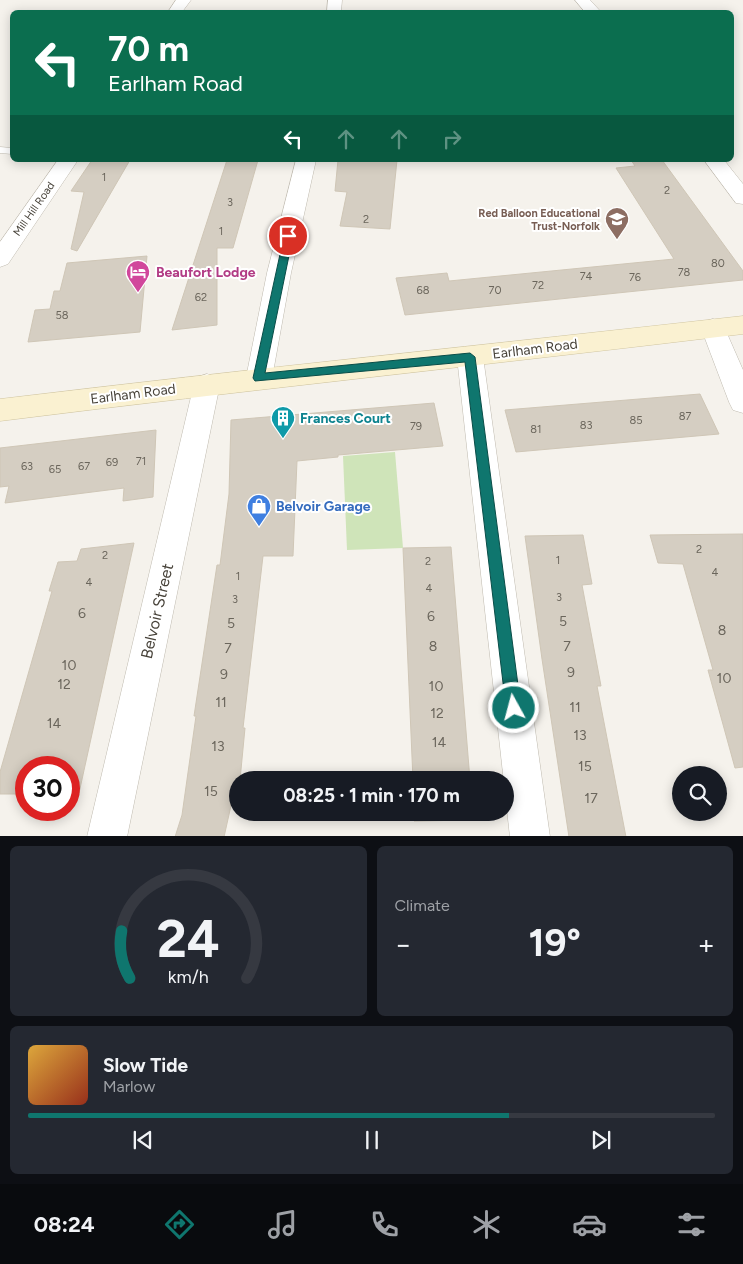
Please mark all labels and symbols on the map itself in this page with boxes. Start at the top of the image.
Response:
house number: 1 [102,171,106,184]
street label: Mill Hill Road [11,179,57,239]
house number: 2 [664,184,670,197]
house number: 3 [227,196,233,209]
school or university icon: Red Balloon Educational Trust-Norfolk [604,206,630,240]
place label: Red Balloon Educational Trust-Norfolk [478,207,600,233]
house number: 2 [363,213,369,226]
pin [267,215,309,257]
house number: 1 [219,225,223,238]
house number: 80 [711,257,725,270]
hotel icon: Beaufort Lodge [125,259,151,293]
place label: Beaufort Lodge [156,264,256,281]
house number: 78 [678,266,691,279]
house number: 74 [580,270,593,283]
house number: 76 [629,271,641,284]
house number: 72 [532,279,544,292]
house number: 68 [417,284,430,297]
house number: 70 [489,284,501,297]
house number: 62 [195,291,207,304]
house number: 58 [55,309,69,322]
street label: Earlham Road [491,335,579,363]
street label: Earlham Road [89,380,177,408]
building icon: Frances Court [270,405,296,439]
place label: Frances Court [300,410,391,427]
house number: 87 [679,410,691,423]
house number: 85 [629,414,643,427]
house number: 83 [580,419,592,432]
house number: 79 [410,420,422,433]
house number: 81 [530,423,542,436]
house number: 71 [136,455,146,468]
house number: 69 [106,456,118,469]
house number: 63 [21,460,33,473]
house number: 67 [78,460,90,473]
house number: 65 [49,463,61,476]
shop icon: Belvoir Garage [246,493,272,527]
place label: Belvoir Garage [276,498,371,515]
house number: 2 [696,543,702,556]
house number: 2 [102,549,108,562]
house number: 1 [556,554,560,567]
house number: 2 [425,555,431,568]
street label: Belvoir Street [137,561,177,661]
house number: 4 [712,566,719,579]
house number: 1 [236,570,240,583]
house number: 4 [86,576,93,589]
house number: 4 [426,582,433,595]
house number: 3 [556,591,562,604]
house number: 3 [232,593,238,606]
house number: 6 [78,605,86,622]
house number: 6 [427,608,435,625]
house number: 5 [559,613,567,630]
house number: 5 [227,615,235,632]
house number: 8 [718,622,726,639]
house number: 8 [429,638,437,655]
house number: 7 [563,638,571,655]
house number: 7 [224,640,232,657]
house number: 10 [62,657,76,674]
house number: 9 [567,664,575,681]
house number: 9 [220,666,228,683]
house number: 10 [717,670,731,687]
house number: 12 [57,676,71,693]
house number: 10 [429,678,443,695]
position arrow [487,681,539,733]
house number: 11 [215,694,227,711]
house number: 11 [569,699,581,716]
house number: 12 [430,705,444,722]
house number: 14 [47,715,62,732]
house number: 13 [573,727,587,744]
house number: 14 [432,734,447,751]
house number: 13 [211,738,225,755]
speed limit sign: 30 [15,756,80,821]
house number: 15 [578,758,592,775]
house number: 15 [204,783,218,800]
house number: 17 [584,790,598,807]

